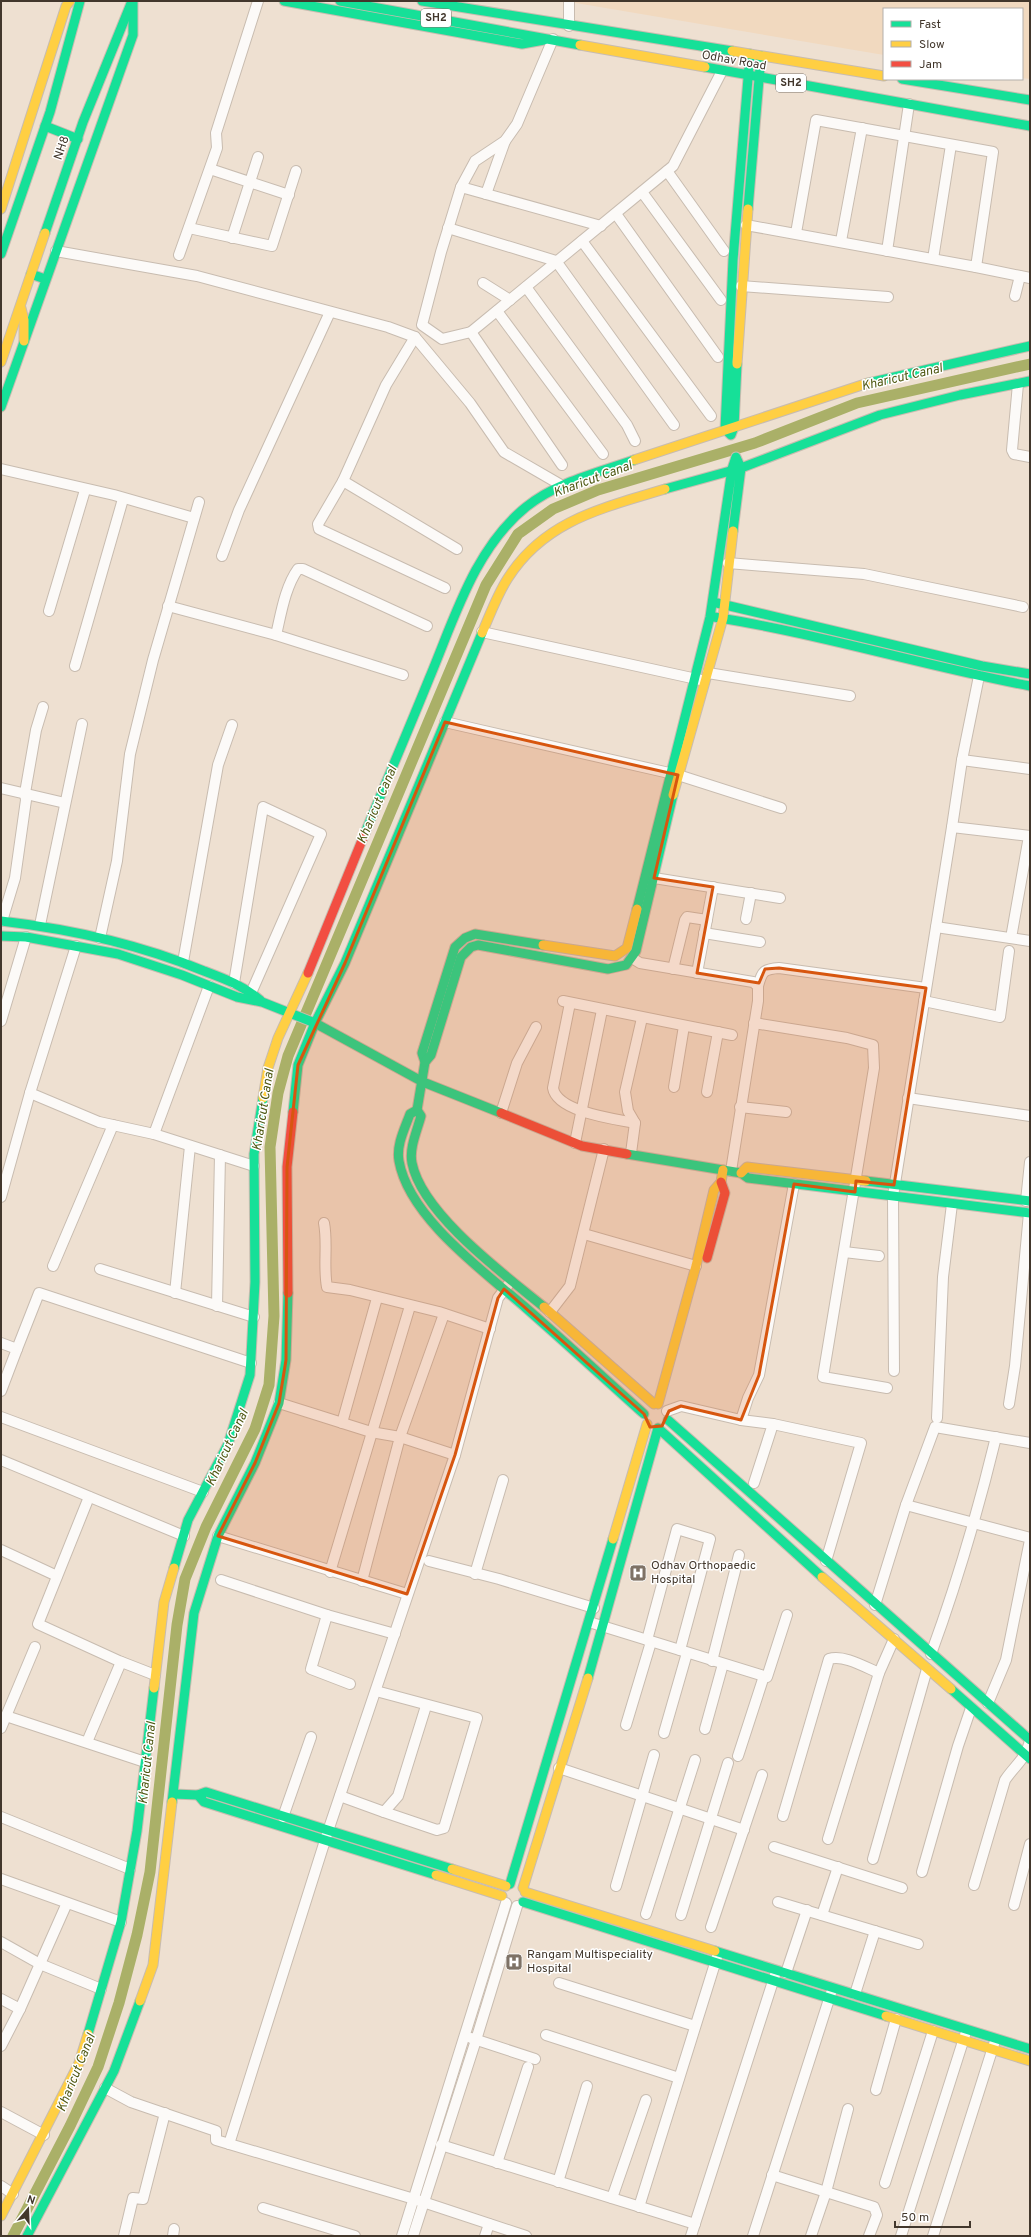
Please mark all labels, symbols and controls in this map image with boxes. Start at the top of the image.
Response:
legend [883,8,1023,80]
road number: SH2 [421,9,451,27]
text: Fast [919,17,941,33]
text: Slow [919,37,945,53]
street label: Odhav Road [700,47,768,75]
text: Jam [919,57,942,73]
road number: SH2 [776,74,806,92]
street label: NH8 [50,134,74,162]
water label: Kharicut Canal [860,361,945,395]
water label: Kharicut Canal [551,458,635,502]
water label: Kharicut Canal [354,763,402,846]
water label: Kharicut Canal [250,1067,278,1152]
water label: Kharicut Canal [203,1407,253,1489]
place label: Odhav Orthopaedic Hospital [651,1558,756,1588]
hospital icon: Odhav Orthopaedic Hospital [628,1563,648,1583]
water label: Kharicut Canal [136,1720,160,1805]
place label: Rangam Multispeciality Hospital [527,1947,653,1977]
hospital icon: Rangam Multispeciality Hospital [504,1952,524,1972]
water label: Kharicut Canal [54,2031,100,2114]
north arrow [8,2189,48,2229]
text: N [25,2193,37,2208]
scale bar [895,2203,970,2229]
text: 50 m [901,2210,929,2226]

